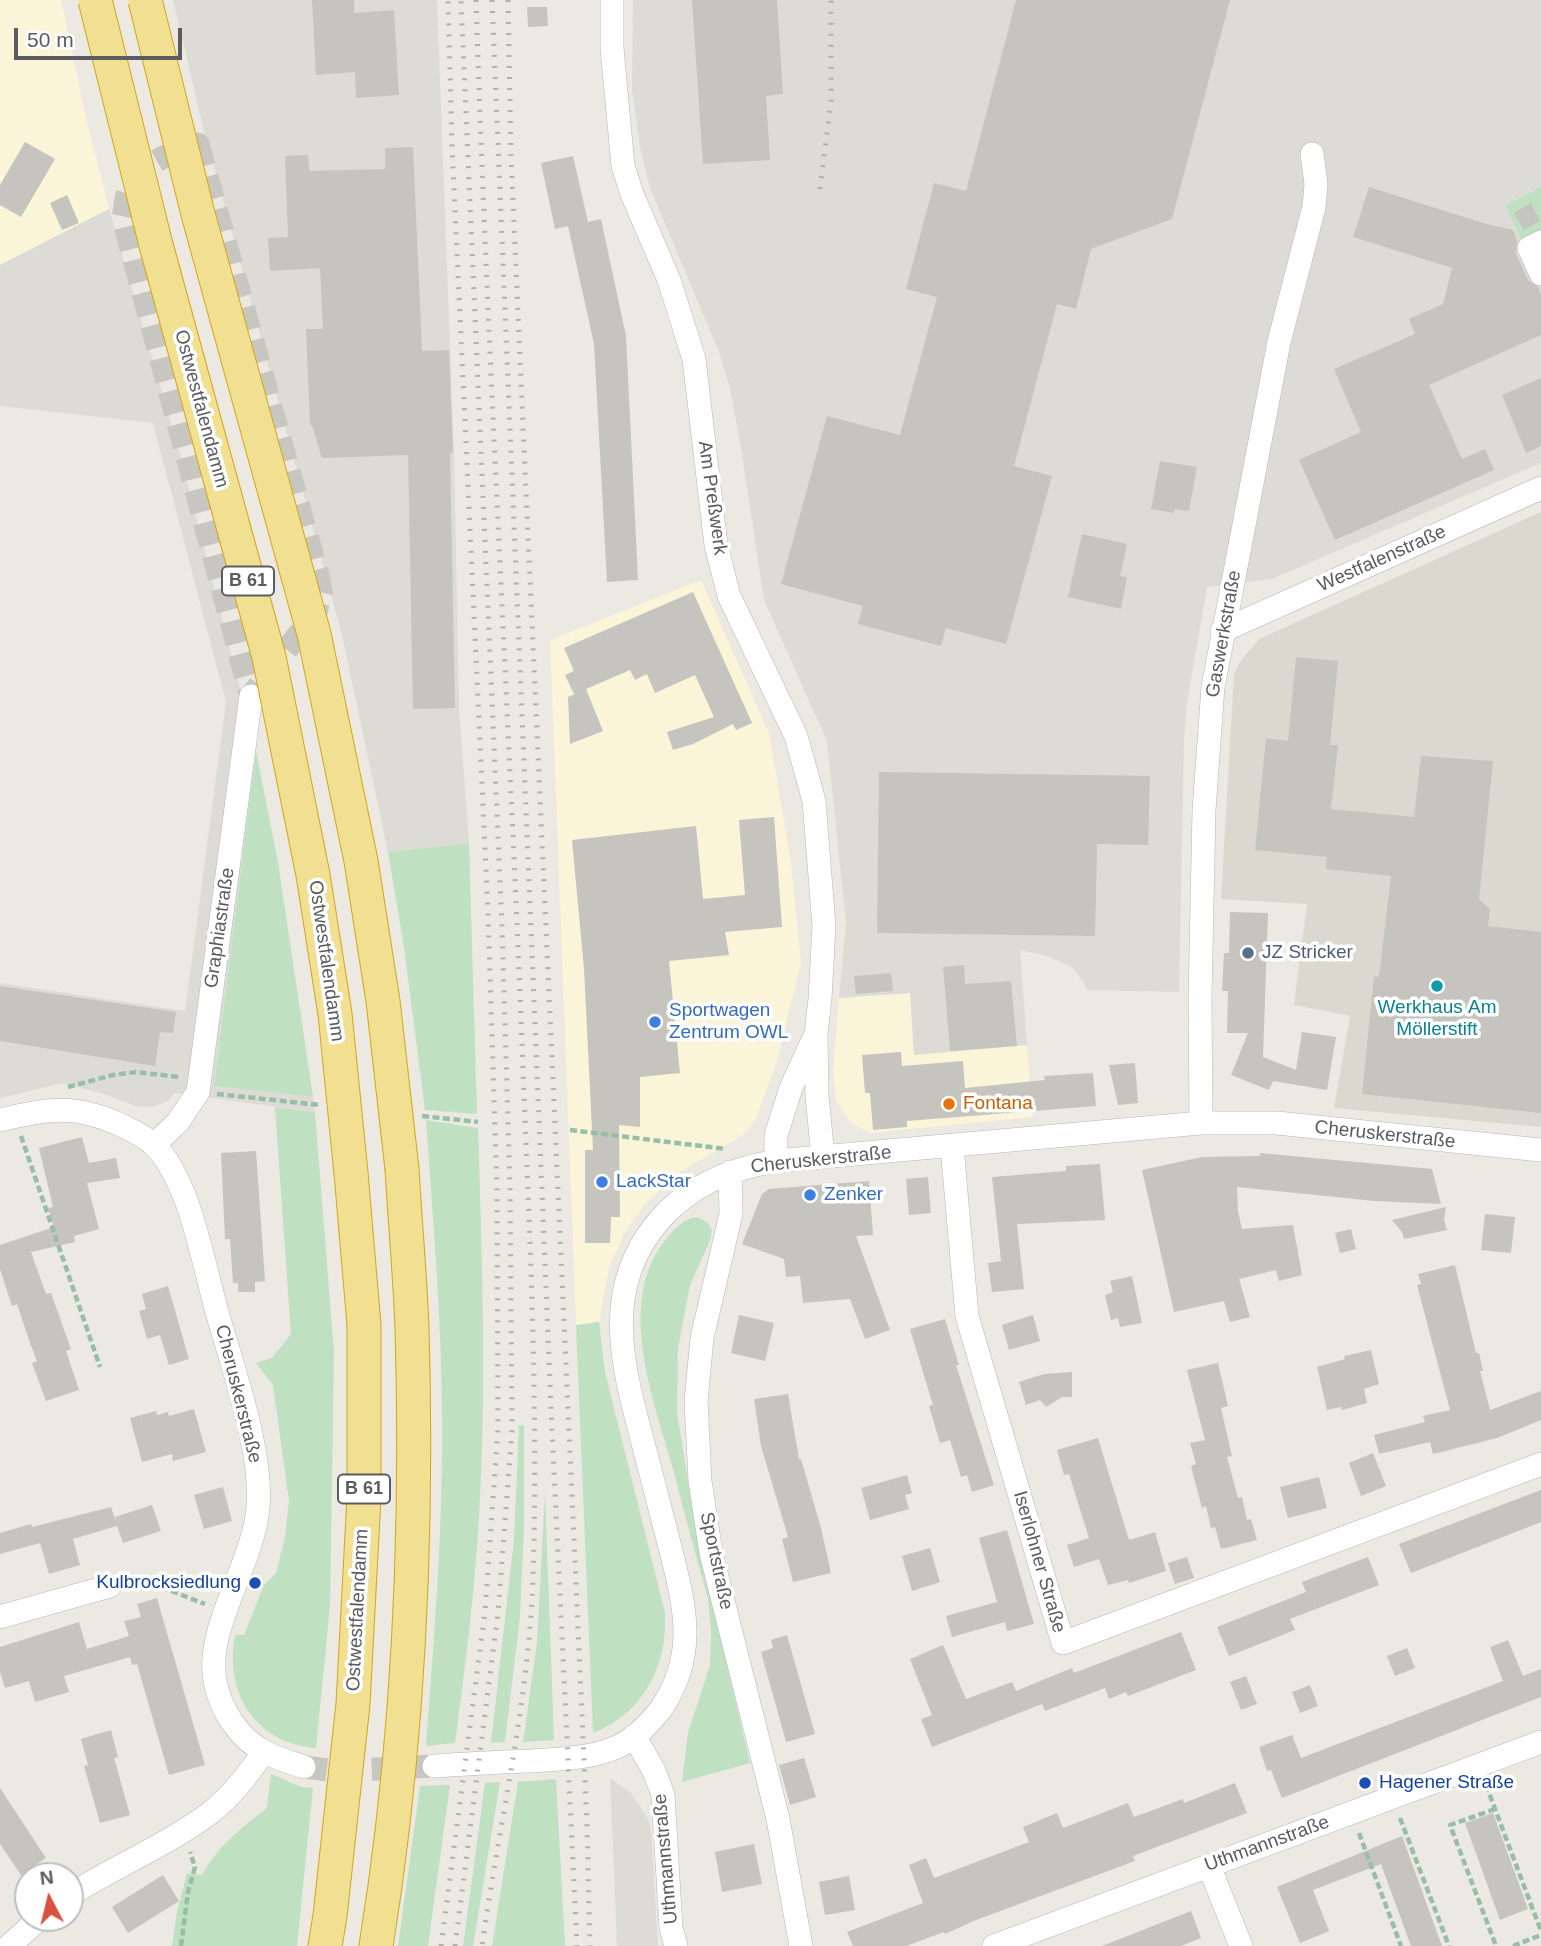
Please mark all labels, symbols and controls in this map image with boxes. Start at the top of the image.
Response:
scale bar [18,14,186,58]
text: 50 m [27,28,74,51]
street label: Ostwestfalendamm [169,328,233,490]
street label: Am Preßwerk [693,439,731,557]
street label: Westfalenstraße [1314,521,1450,597]
road number: B 61 [222,566,274,596]
street label: Gaswerkstraße [1202,569,1246,699]
street label: Graphiastraße [200,866,240,990]
street label: Ostwestfalendamm [303,879,349,1043]
place label: JZ Stricker [1262,942,1353,964]
marker: JZ Stricker [1240,945,1256,961]
marker: Werkhaus Am Möllerstift [1429,978,1445,994]
place label: Werkhaus Am Möllerstift [1378,997,1496,1041]
place label: Sportwagen Zentrum OWL [669,1000,788,1044]
marker: Sportwagen Zentrum OWL [647,1014,663,1030]
place label: Fontana [963,1093,1033,1115]
marker: Fontana [941,1096,957,1112]
street label: Cheruskerstraße [1313,1116,1457,1154]
street label: Cheruskerstraße [749,1141,893,1179]
place label: LackStar [616,1171,691,1193]
marker: LackStar [594,1174,610,1190]
place label: Zenker [824,1184,883,1206]
marker: Zenker [802,1187,818,1203]
street label: Cheruskerstraße [210,1323,266,1465]
road number: B 61 [338,1474,390,1504]
street label: Iserlohner Straße [1008,1488,1070,1636]
street label: Sportstraße [695,1510,737,1612]
street label: Ostwestfalendamm [342,1528,374,1692]
place label: Kulbrocksiedlung [96,1572,241,1594]
marker: Kulbrocksiedlung [247,1575,263,1591]
place label: Hagener Straße [1379,1772,1514,1794]
marker: Hagener Straße [1357,1775,1373,1791]
street label: Uthmannstraße [649,1793,683,1925]
street label: Uthmannstraße [1202,1811,1332,1877]
north arrow [14,1862,84,1932]
text: N [39,1866,55,1889]

